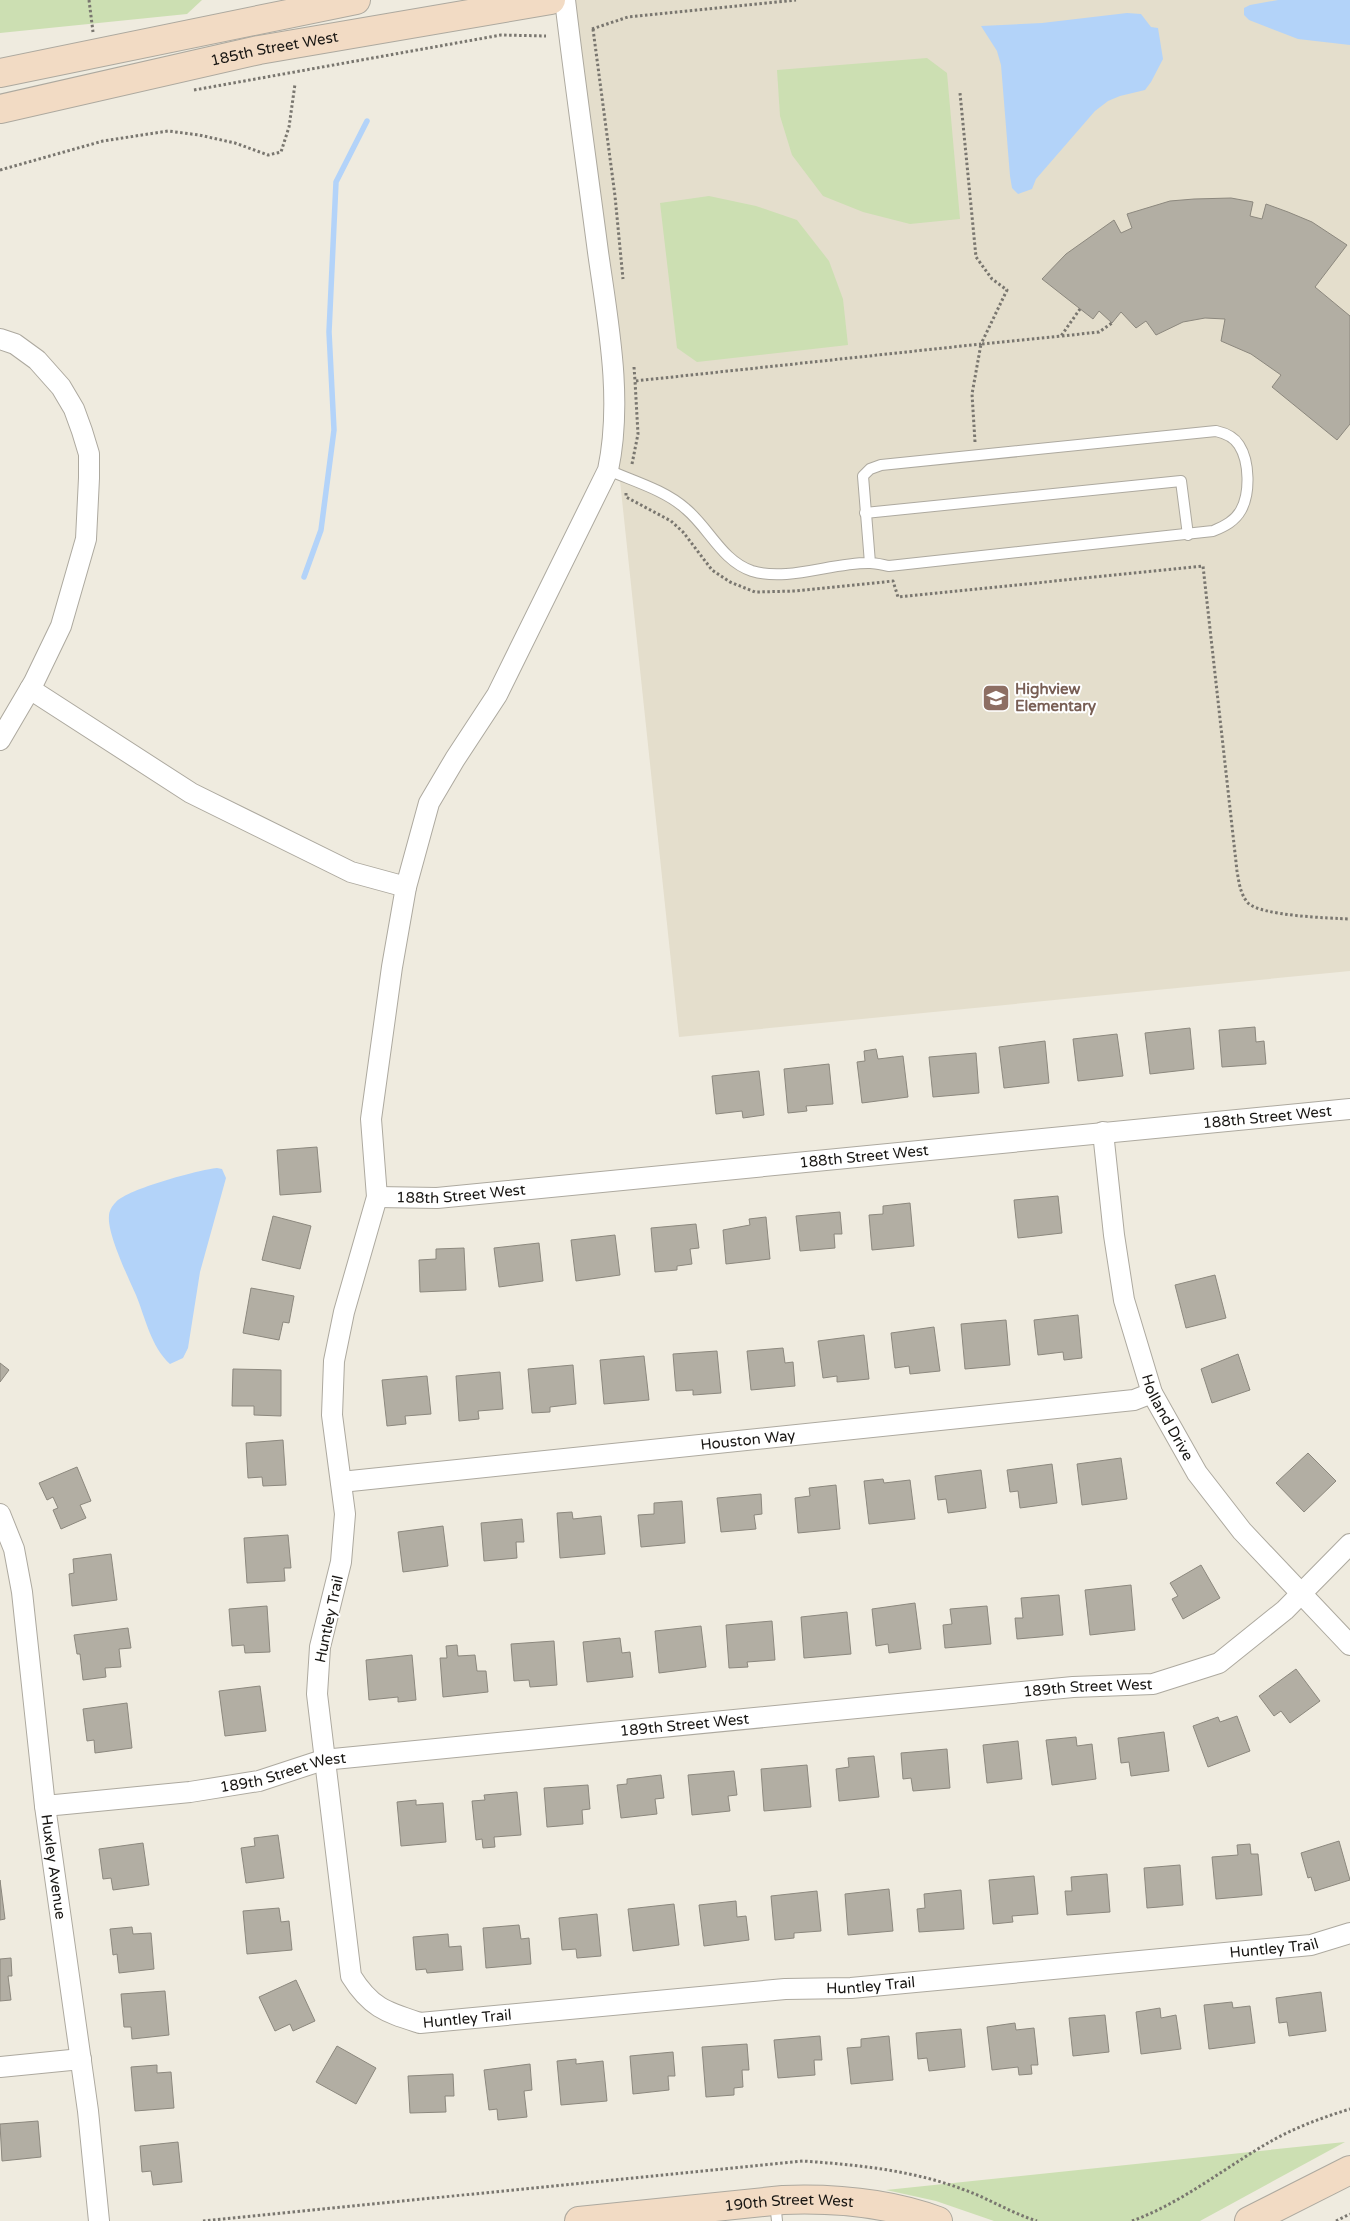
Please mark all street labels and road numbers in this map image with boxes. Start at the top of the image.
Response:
street label: 185th Street West [209,28,340,70]
street label: 188th Street West [1202,1102,1333,1132]
street label: 188th Street West [799,1141,930,1172]
street label: 188th Street West [396,1180,527,1207]
street label: Holland Drive [1138,1372,1197,1464]
street label: Houston Way [700,1426,796,1454]
street label: Huntley Trail [311,1574,347,1664]
street label: 189th Street West [1022,1675,1153,1701]
street label: 189th Street West [619,1710,750,1740]
street label: 189th Street West [219,1749,347,1796]
street label: Huxley Avenue [37,1813,70,1921]
street label: Huntley Trail [1229,1934,1321,1962]
street label: Huntley Trail [826,1973,916,1997]
street label: Huntley Trail [422,2006,512,2032]
street label: 190th Street West [723,2191,855,2215]

